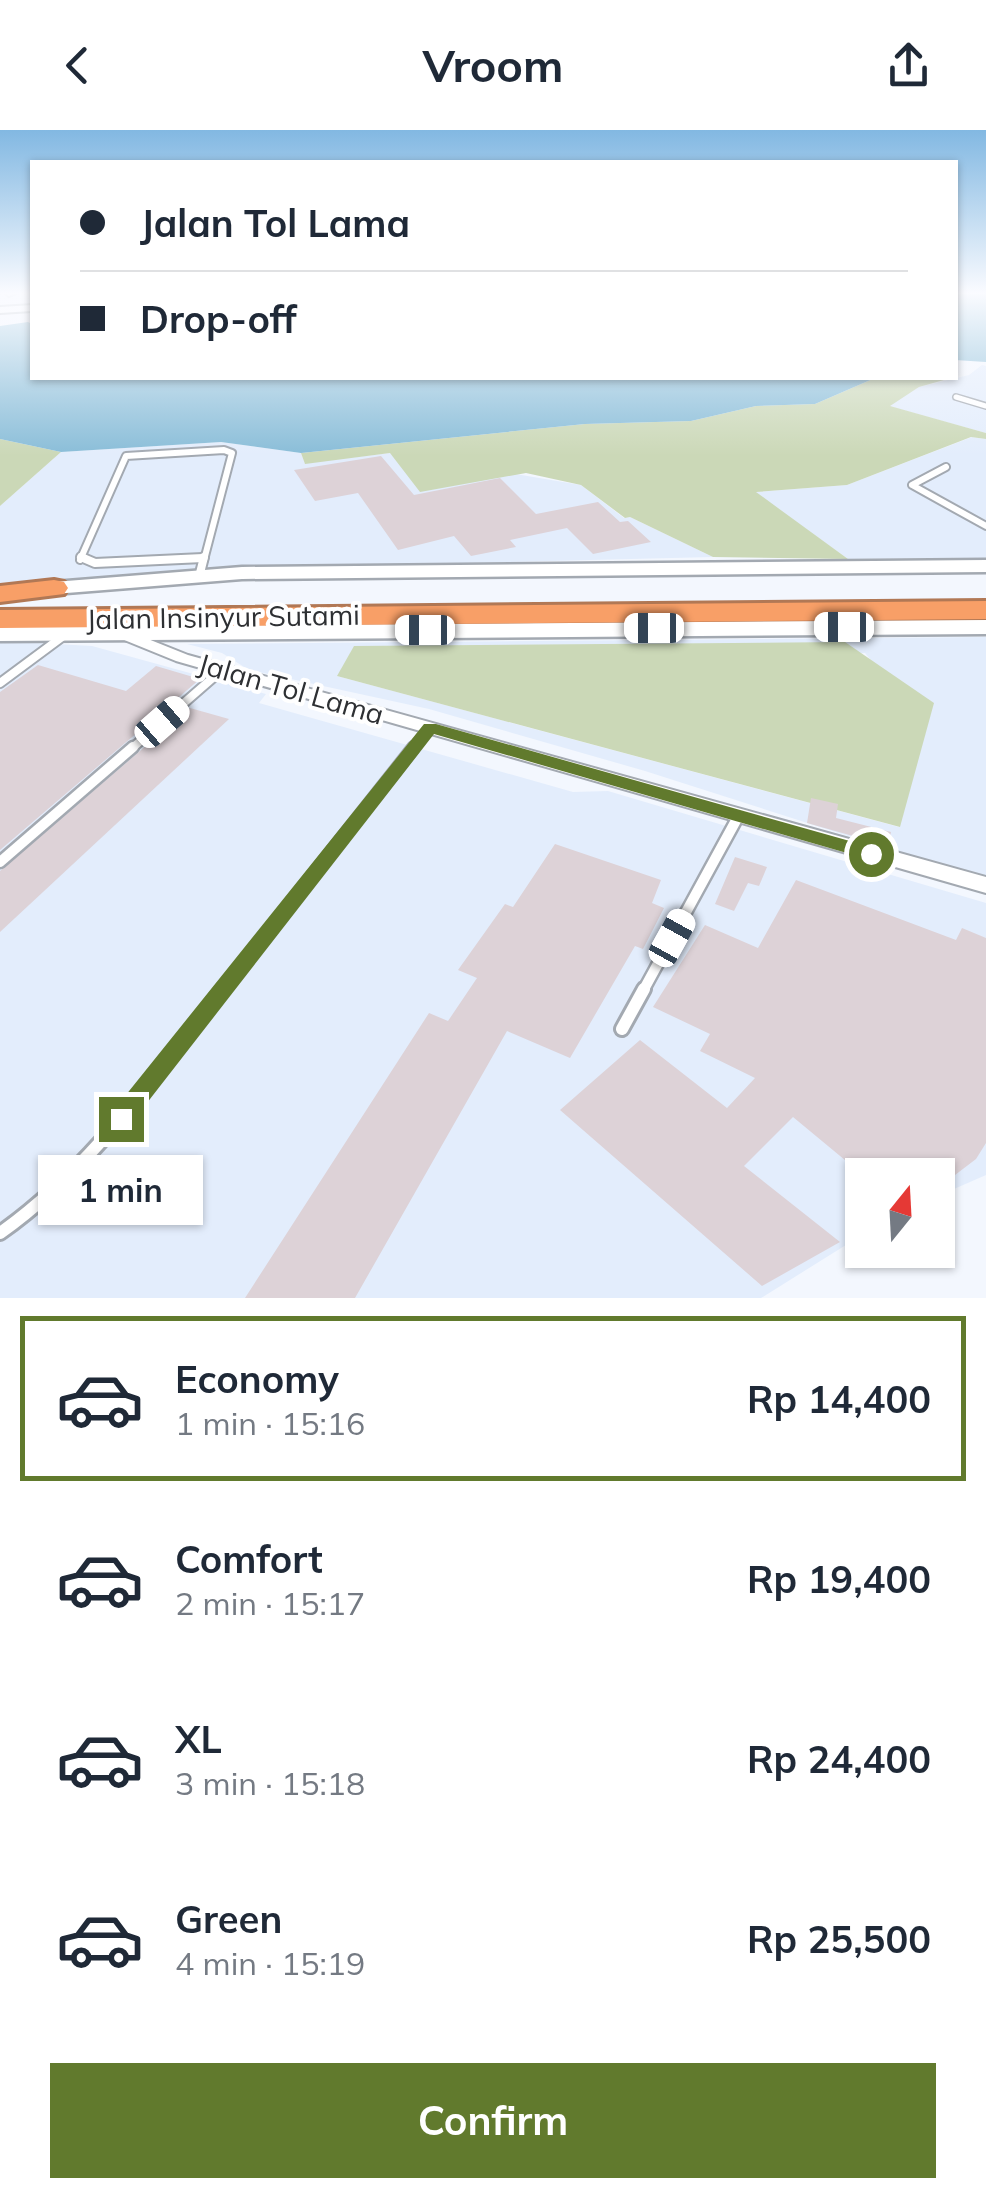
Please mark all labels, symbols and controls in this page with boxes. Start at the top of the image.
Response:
text: Vroom [423,37,563,93]
icon: back [50,38,105,93]
icon: share [881,38,936,93]
text: Jalan Tol Lama [140,199,410,247]
text: Drop-off [140,295,297,343]
street label: Jalan Insinyur Sutami [86,597,360,636]
car [814,612,874,642]
car [624,613,684,643]
car [395,615,455,645]
street label: Jalan Tol Lama [194,645,388,732]
car [130,691,194,753]
route start [849,832,894,877]
car [644,904,700,972]
route end [99,1097,144,1142]
callout: 1 min [38,1154,204,1224]
north arrow [845,1158,955,1268]
map controls [845,1158,955,1268]
text: 1 min [78,1170,163,1210]
icon: car [55,1354,145,1444]
text: Economy [175,1355,339,1403]
text: Rp 14,400 [747,1375,931,1423]
text: 1 min · 15:16 [175,1403,365,1443]
icon: car [55,1534,145,1624]
text: Comfort [175,1535,323,1583]
text: Rp 19,400 [747,1555,931,1603]
text: 2 min · 15:17 [175,1583,365,1623]
icon: car [55,1714,145,1804]
text: XL [175,1715,222,1763]
text: Rp 24,400 [747,1735,931,1783]
text: 3 min · 15:18 [175,1763,365,1803]
icon: car [55,1894,145,1984]
text: Green [175,1895,282,1943]
text: Rp 25,500 [747,1915,931,1963]
text: 4 min · 15:19 [175,1943,365,1983]
button: Confirm [50,2063,936,2178]

